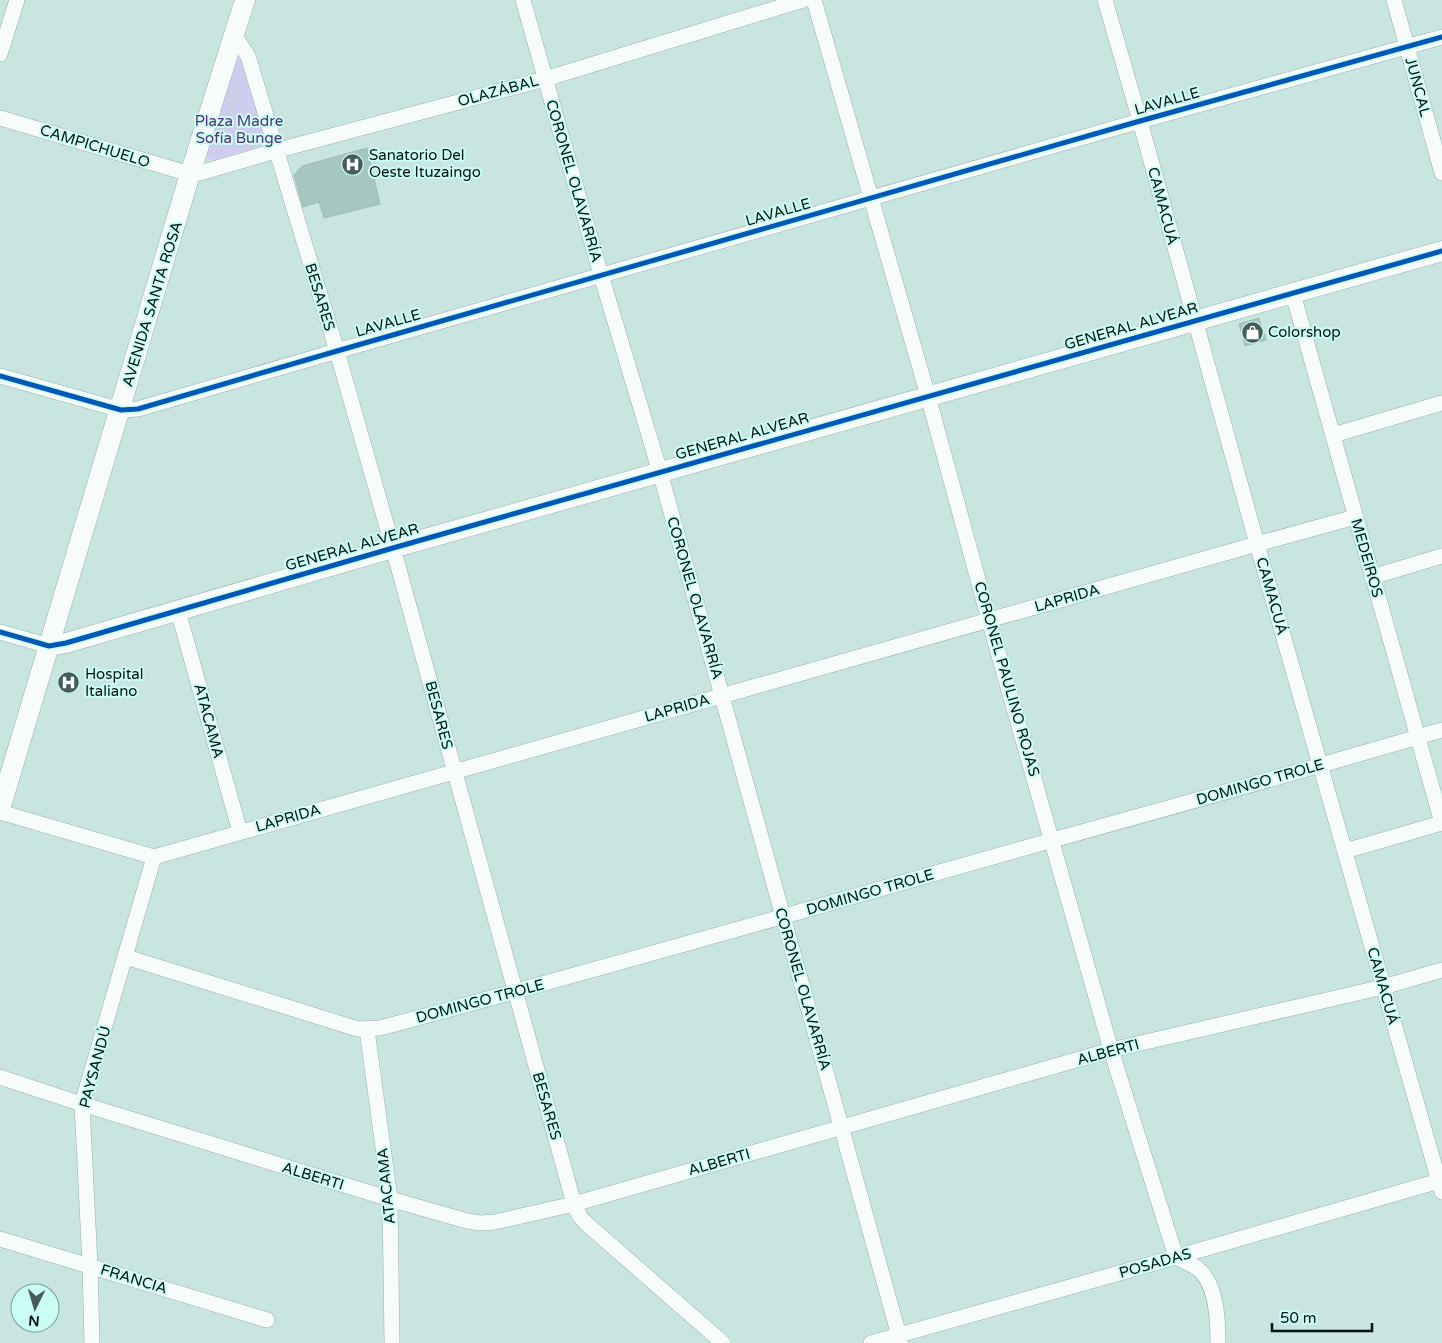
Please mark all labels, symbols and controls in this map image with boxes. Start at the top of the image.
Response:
street label: JUNCAL [1401,55,1435,119]
street label: OLAZÁBAL [456,72,541,110]
street label: LAVALLE [1132,83,1202,119]
street label: CORONEL OLAVARRÍA [542,98,606,264]
park label: Plaza Madre Sofía Bunge [195,112,283,147]
street label: CAMPICHUELO [38,121,152,171]
place label: Sanatorio Del Oeste Ituzaingo [369,146,481,181]
hospital icon: Sanatorio Del Oeste Ituzaingo [341,152,365,176]
street label: CAMACUÁ [1144,165,1182,247]
street label: LAVALLE [743,194,813,230]
street label: AVENIDA SANTA ROSA [118,219,186,389]
street label: BESARES [301,261,339,333]
street label: GENERAL ALVEAR [1062,298,1200,354]
street label: LAVALLE [353,305,423,341]
shop icon: Colorshop [1240,320,1264,344]
place label: Colorshop [1268,323,1341,341]
street label: GENERAL ALVEAR [673,408,811,464]
street label: CORONEL OLAVARRÍA [663,515,727,681]
street label: MEDEIROS [1347,516,1387,600]
street label: GENERAL ALVEAR [283,519,421,575]
street label: CAMACUÁ [1252,555,1292,637]
street label: CORONEL PAULINO ROJAS [971,579,1043,779]
street label: LAPRIDA [1032,580,1102,616]
place label: Hospital Italiano [85,665,144,700]
hospital icon: Hospital Italiano [57,671,81,695]
street label: BESARES [421,679,457,751]
street label: ATACAMA [190,682,228,760]
street label: LAPRIDA [642,690,712,726]
street label: DOMINGO TROLE [1194,755,1326,809]
street label: LAPRIDA [253,800,323,836]
street label: DOMINGO TROLE [804,865,936,919]
street label: CORONEL OLAVARRÍA [771,906,835,1072]
street label: CAMACUÁ [1363,945,1403,1027]
street label: DOMINGO TROLE [414,975,546,1027]
street label: PAYSANDÚ [75,1024,115,1110]
street label: ALBERTI [1075,1035,1141,1069]
street label: BESARES [529,1070,565,1142]
street label: ALBERTI [686,1145,752,1179]
street label: ATACAMA [373,1147,399,1225]
street label: ALBERTI [280,1158,346,1194]
street label: POSADAS [1117,1244,1193,1282]
street label: FRANCIA [98,1260,170,1298]
north arrow [10,1283,60,1333]
scale bar [1272,1300,1372,1332]
text: 50 m [1280,1309,1317,1327]
text: N [28,1311,40,1329]

